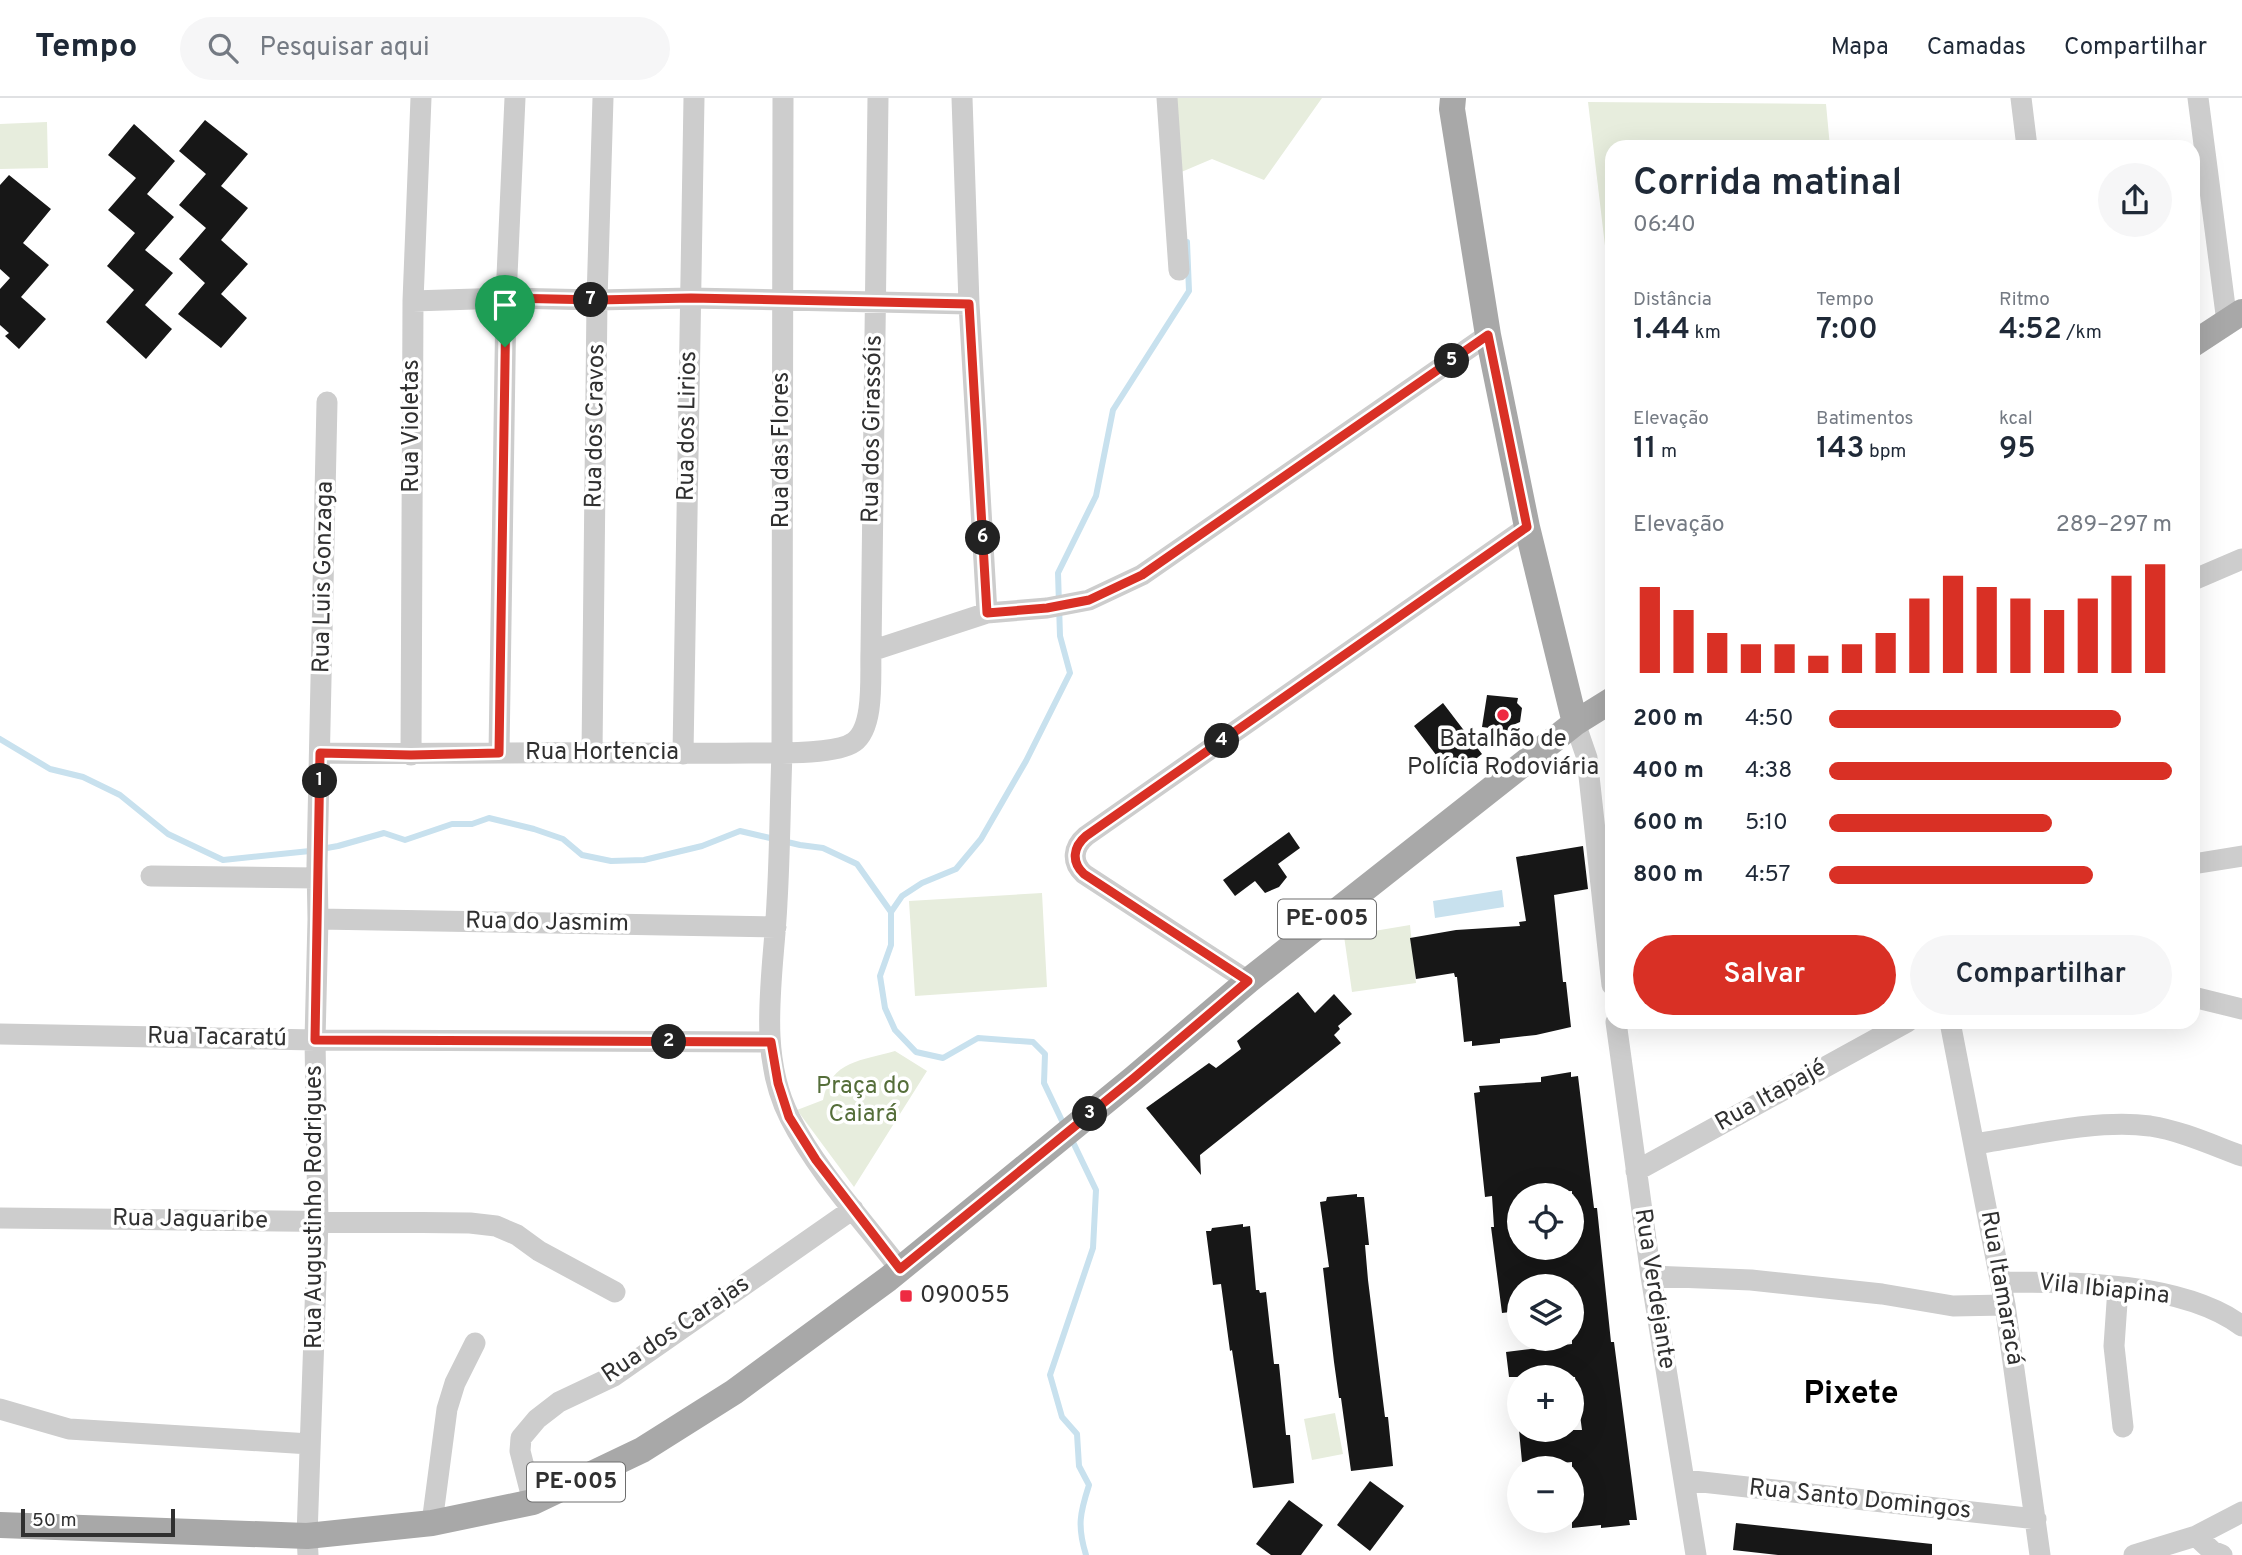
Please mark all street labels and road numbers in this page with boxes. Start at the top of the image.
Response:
street label: Rua dos Girassóis [856,335,890,523]
street label: Rua dos Cravos [580,343,612,509]
street label: Rua dos Lirios [672,351,704,501]
street label: Rua Violetas [397,359,427,493]
street label: Rua das Flores [767,372,797,528]
street label: Rua Luis Gonzaga [307,481,341,673]
street label: Rua Hortencia [525,738,679,768]
road number: PE-005 [1278,900,1376,939]
street label: Rua do Jasmim [465,907,629,939]
street label: Rua Tacaratú [147,1022,287,1054]
street label: Rua Itapajé [1710,1053,1832,1139]
street label: Rua Augustinho Rodrigues [300,1065,330,1349]
street label: Rua Jaguaribe [112,1204,268,1236]
street label: Rua Verdejante [1627,1207,1681,1371]
street label: Rua Itamaracá [1973,1209,2029,1367]
street label: Vila Ibiapina [2037,1268,2171,1312]
street label: Rua dos Carajas [596,1270,756,1390]
road number: PE-005 [527,1462,625,1502]
street label: Rua Santo Domingos [1747,1473,1973,1527]

